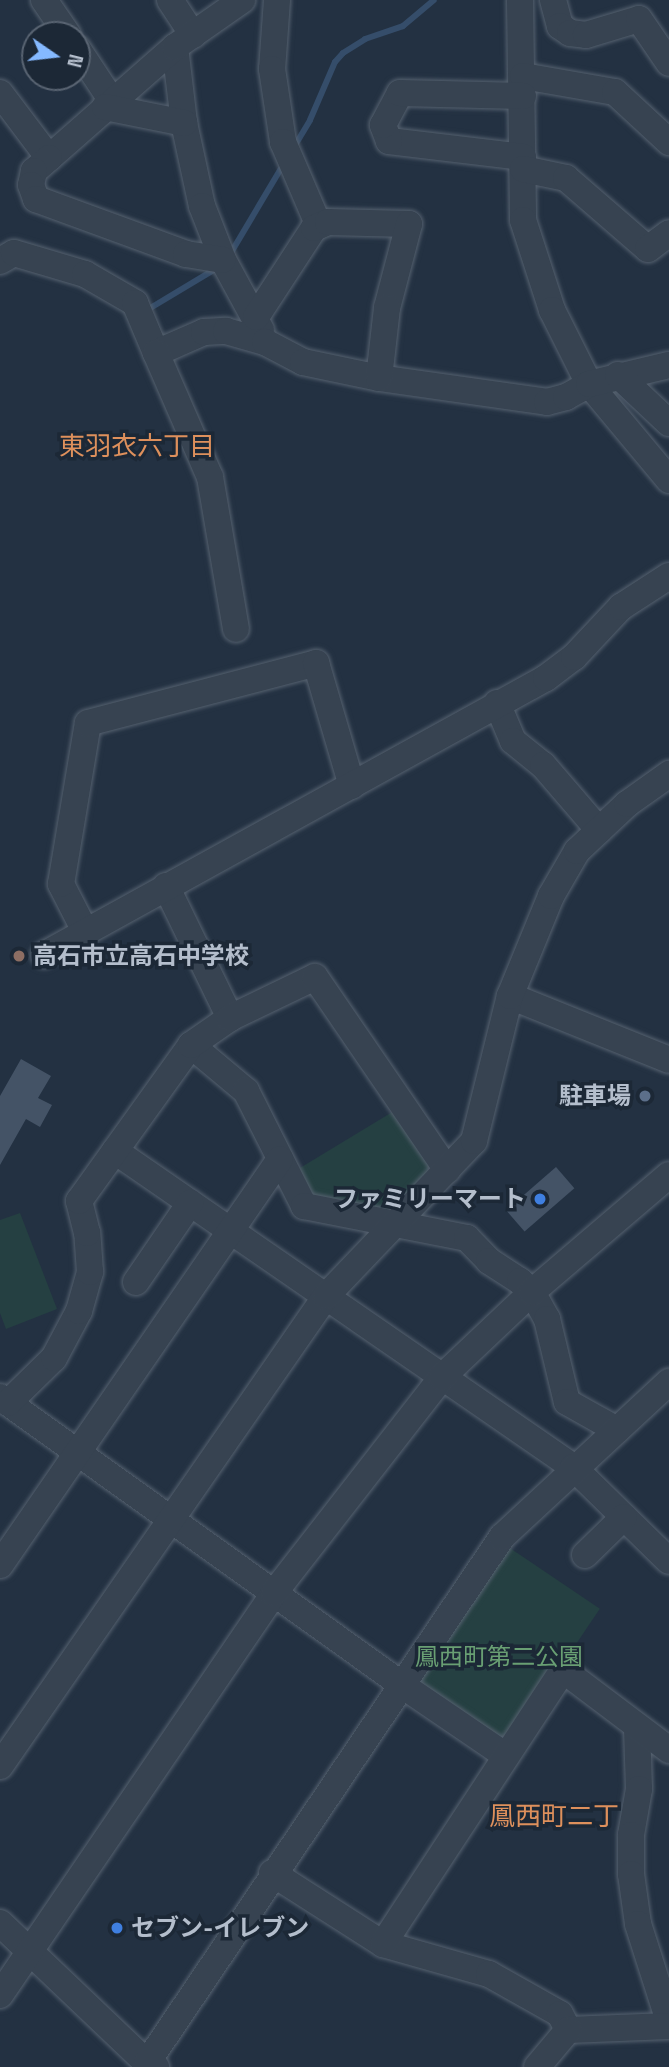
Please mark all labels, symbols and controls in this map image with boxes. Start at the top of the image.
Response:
north arrow [21,21,91,91]
text: N [61,52,89,70]
district label: 東羽衣六丁目 [59,431,215,463]
place label: 高石市立高石中学校 [33,942,249,970]
marker: 高石市立高石中学校 [11,948,27,964]
place label: 駐車場 [559,1082,631,1110]
marker: 駐車場 [637,1088,653,1104]
place label: ファミリーマート [334,1185,526,1213]
marker: ファミリーマート [532,1191,548,1207]
park label: 鳳西町第二公園 [415,1643,583,1671]
district label: 鳳西町二丁 [489,1801,619,1833]
place label: セブン-イレブン [131,1914,309,1942]
marker: セブン-イレブン [109,1920,125,1936]

